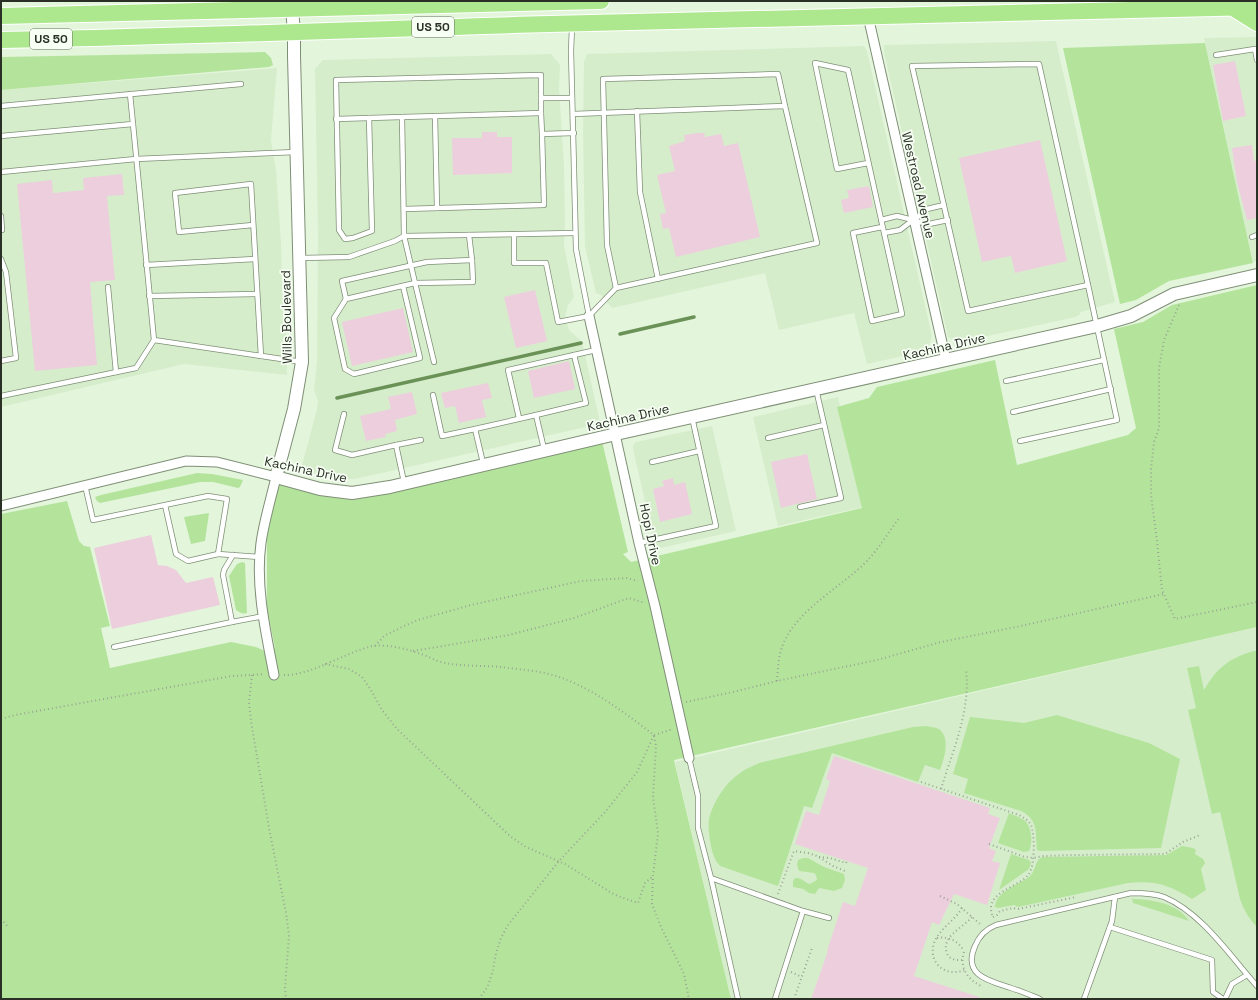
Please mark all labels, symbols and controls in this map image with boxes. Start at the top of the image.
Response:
road number: US 50 [412,17,454,37]
road number: US 50 [30,29,72,49]
street label: Westroad Avenue [898,130,939,240]
street label: Wills Boulevard [277,270,296,364]
street label: Kachina Drive [901,329,987,364]
street label: Kachina Drive [585,400,671,435]
street label: Kachina Drive [263,452,349,487]
street label: Hopi Drive [636,502,665,566]

